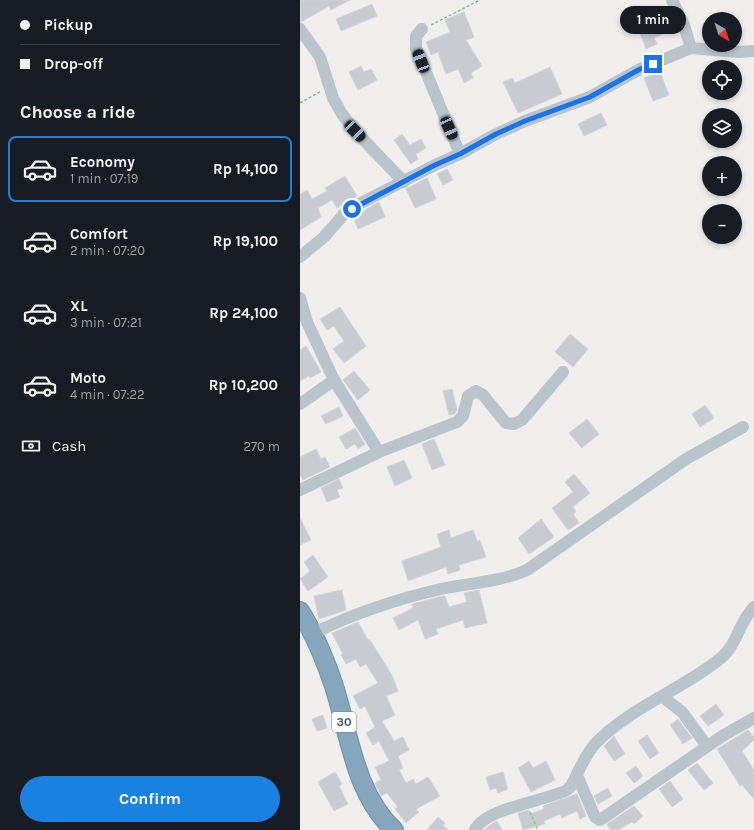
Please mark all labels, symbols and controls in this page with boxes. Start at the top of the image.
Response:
callout: 1 min [620,6,686,34]
text: 1 min [637,12,669,27]
north arrow [702,12,742,52]
map controls [702,12,742,244]
text: Pickup [44,16,93,34]
car [411,48,431,74]
text: Drop-off [44,55,103,73]
route end [644,55,662,73]
button: locate [702,60,742,100]
text: Choose a ride [20,101,135,123]
button: layers [702,108,742,148]
car [439,115,459,141]
car [342,118,368,144]
icon: car [22,151,58,187]
text: Economy [70,153,135,171]
button: + [702,156,742,196]
text: Rp 14,100 [213,160,278,178]
text: 1 min · 07:19 [70,171,138,186]
route start [343,200,361,218]
button: − [702,204,742,244]
icon: car [22,223,58,259]
text: Comfort [70,225,128,243]
text: Rp 19,100 [213,232,278,250]
text: 2 min · 07:20 [70,243,145,258]
icon: car [22,295,58,331]
text: XL [70,297,88,315]
text: Rp 24,100 [209,304,278,322]
text: 3 min · 07:21 [70,315,142,330]
icon: car [22,367,58,403]
text: Moto [70,369,106,387]
text: Rp 10,200 [209,376,278,394]
text: 4 min · 07:22 [70,387,145,402]
icon: cash [20,435,42,457]
text: Cash [52,437,86,455]
text: 270 m [243,439,280,454]
road number: 30 [332,712,356,732]
button: Confirm [20,776,280,822]

